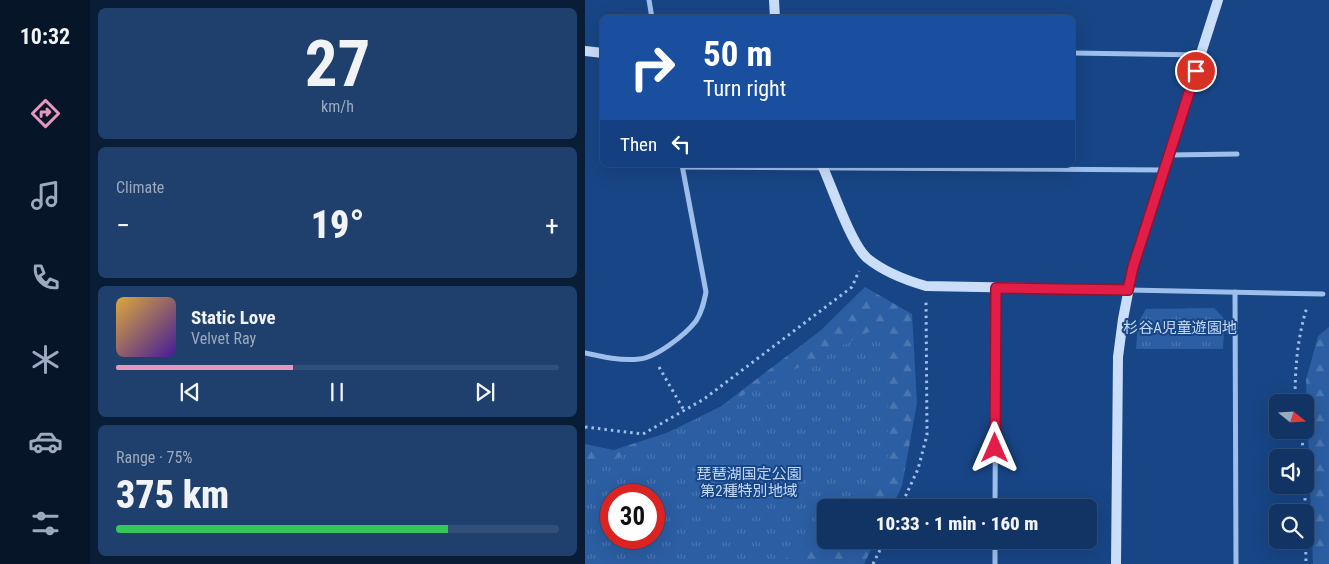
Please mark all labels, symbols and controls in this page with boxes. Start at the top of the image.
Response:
text: 10:32 [20,24,70,49]
text: 27 [305,26,370,102]
text: 50 m [703,34,772,75]
icon: right [620,35,685,100]
pin [1175,50,1217,92]
icon: arrive [1182,57,1210,85]
text: Turn right [703,76,786,101]
icon: directions [28,96,63,131]
text: km/h [321,97,354,116]
icon: left [667,130,695,158]
text: Then [620,133,657,156]
icon: music [28,178,63,213]
text: Climate [116,178,164,197]
text: 19° [311,203,364,247]
text: − [116,209,130,242]
text: + [545,209,559,242]
icon: phone [28,260,63,295]
text: Static Love [191,306,276,329]
park label: 杉谷A児童遊園地 [1123,319,1237,337]
text: Velvet Ray [191,329,256,348]
icon: climate [28,342,63,377]
icon: previous [176,378,204,406]
icon: pause [323,378,351,406]
icon: next [471,378,499,406]
north arrow [1269,394,1314,439]
map controls [1269,394,1314,549]
position arrow [968,421,1020,473]
icon: car [28,424,63,459]
text: Range · 75% [116,448,192,467]
button: sound [1269,449,1314,494]
park label: 琵琶湖国定公園 第2種特別地域 [696,465,802,500]
text: 375 km [116,473,229,517]
speed limit sign: 30 [600,484,665,549]
button: search [1269,504,1314,549]
icon: filters [28,506,63,541]
text: 10:33 · 1 min · 160 m [876,512,1038,535]

